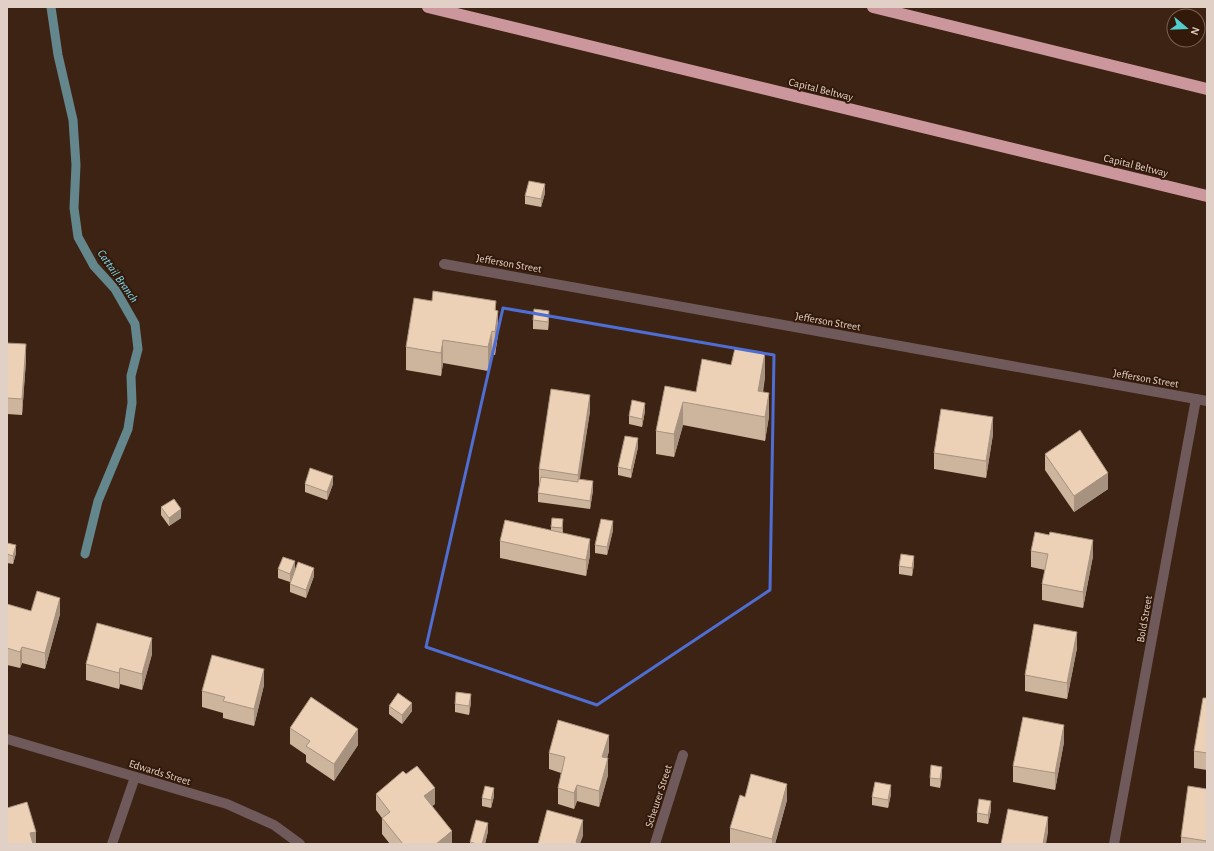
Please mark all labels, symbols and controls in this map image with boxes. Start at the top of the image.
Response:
north arrow [1166,8,1206,48]
text: N [1189,26,1201,37]
street label: Capital Beltway [787,76,855,103]
street label: Capital Beltway [1102,152,1170,179]
water label: Cattail Branch [95,247,141,305]
street label: Jefferson Street [475,252,543,275]
street label: Jefferson Street [794,310,862,333]
street label: Jefferson Street [1112,367,1180,390]
street label: Bold Street [1135,594,1154,643]
street label: Edwards Street [128,758,192,787]
street label: Scheurer Street [643,763,674,829]

